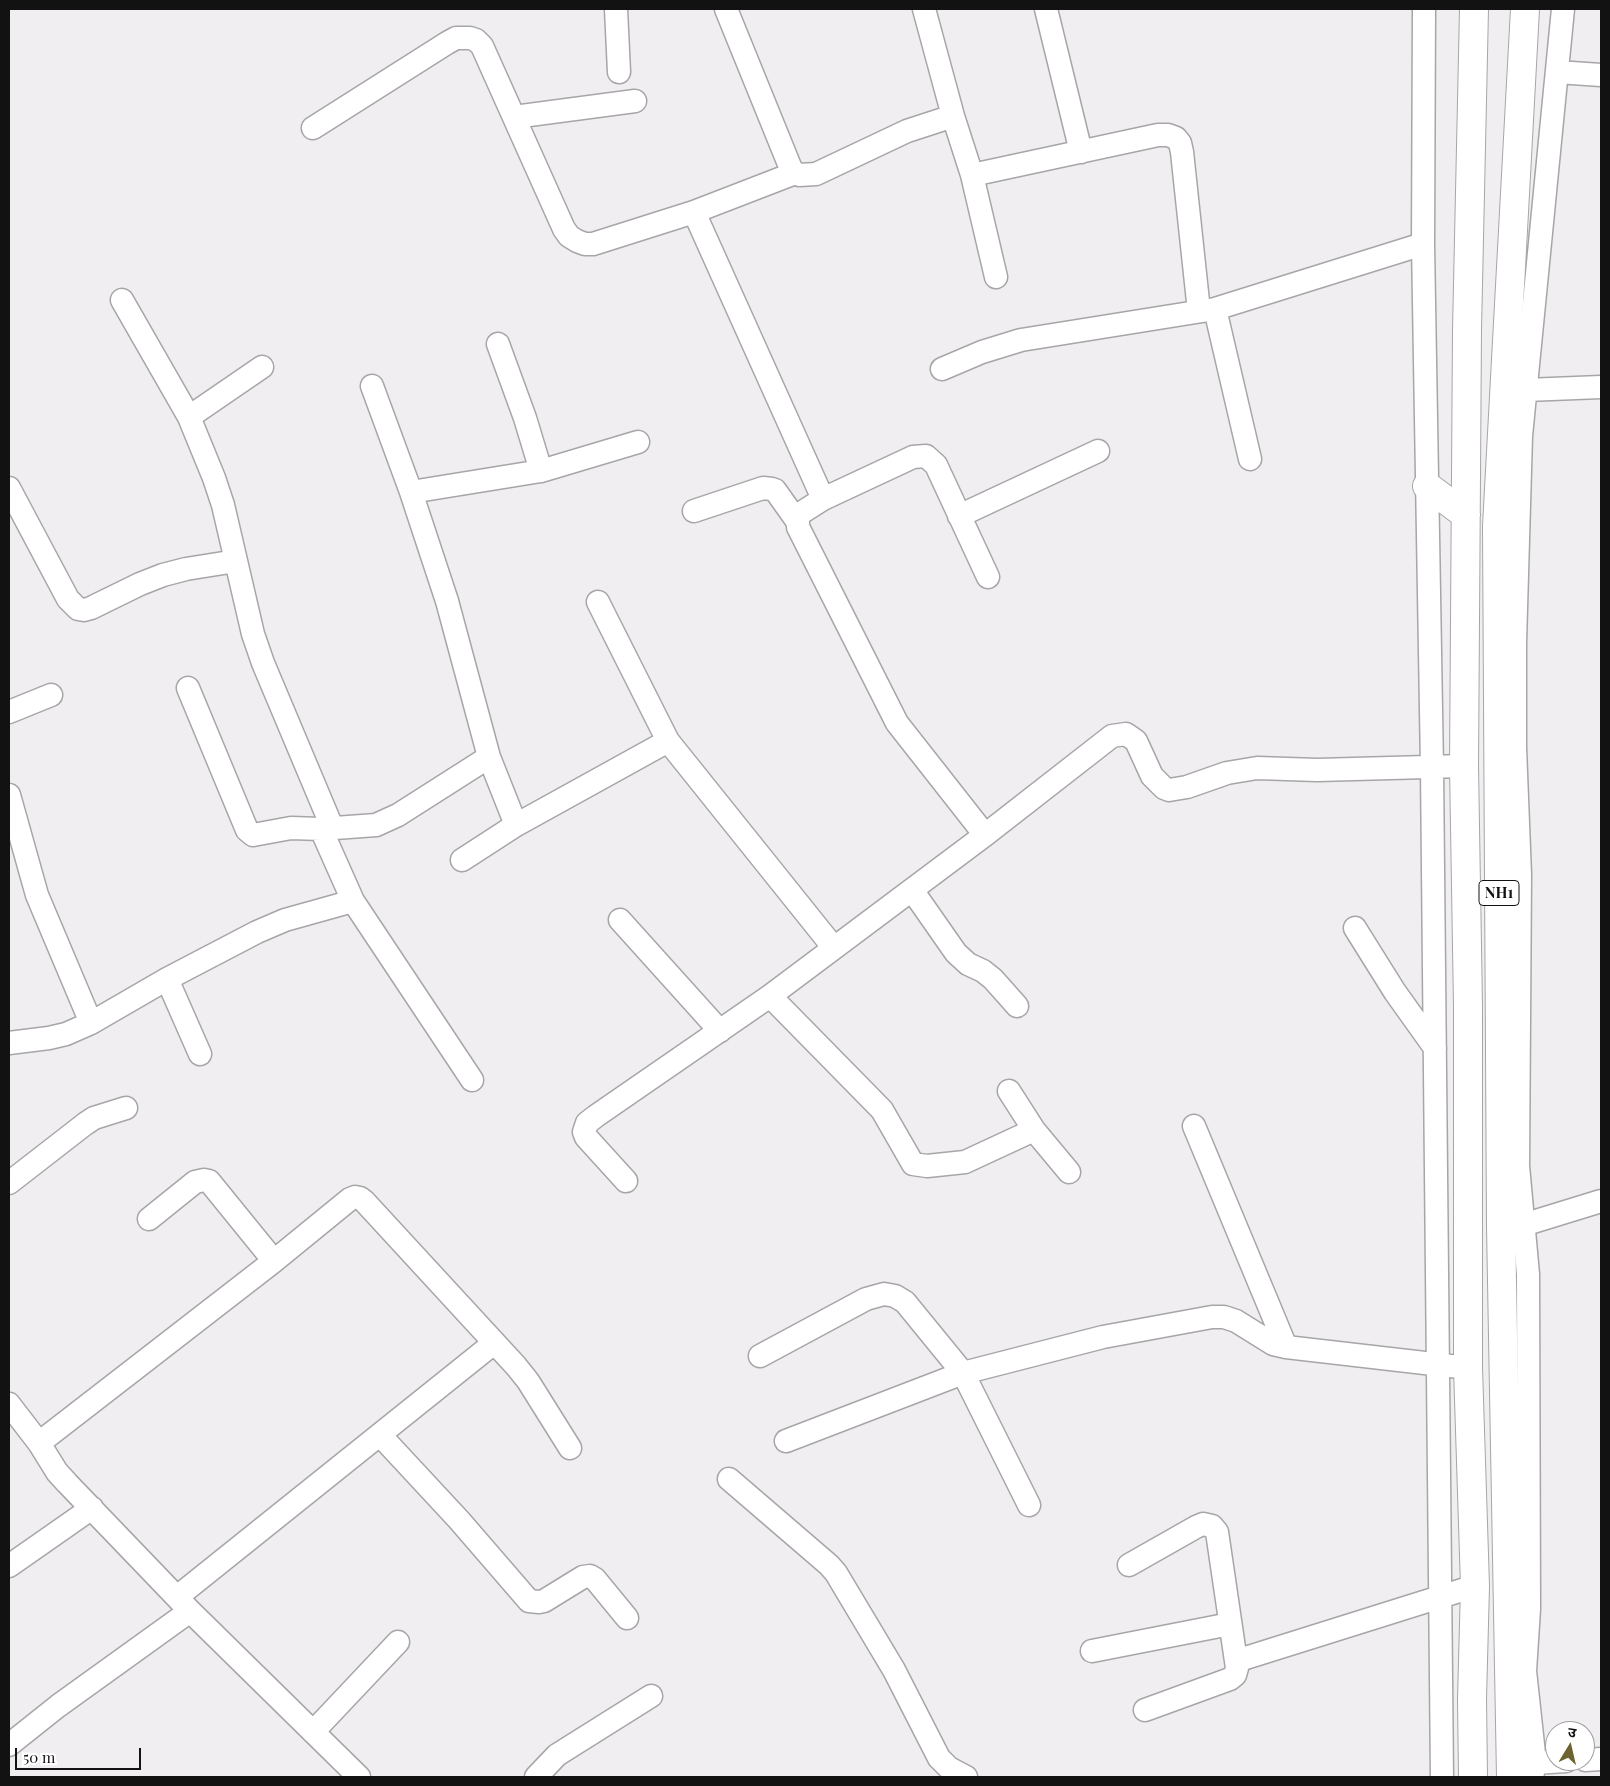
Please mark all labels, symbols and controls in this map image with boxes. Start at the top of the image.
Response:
road number: NH1 [1479,880,1519,906]
north arrow [1545,1721,1595,1771]
text: उ [1567,1722,1578,1742]
scale bar [18,1738,144,1770]
text: 50 m [23,1747,55,1767]

